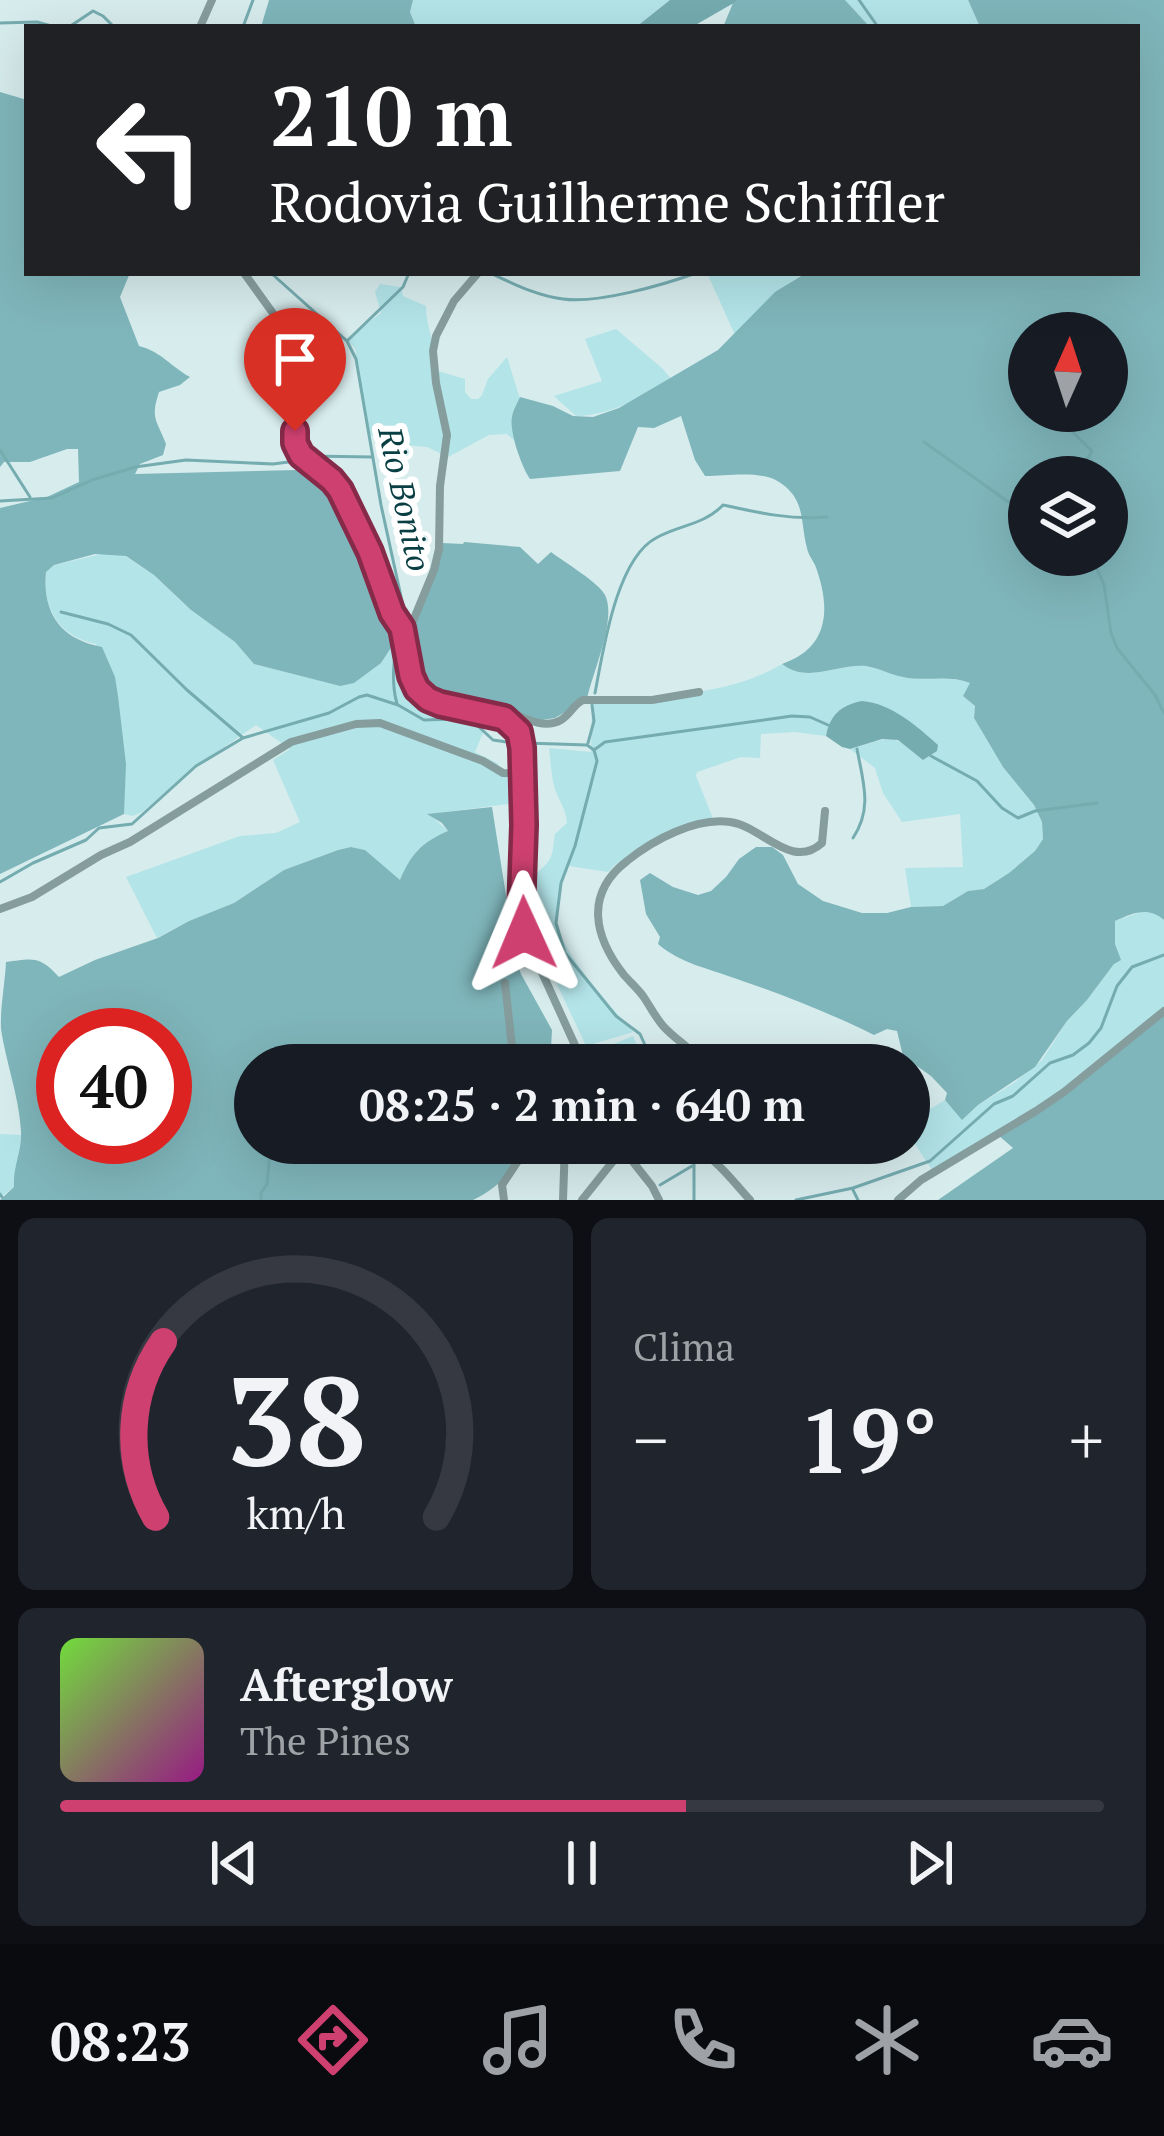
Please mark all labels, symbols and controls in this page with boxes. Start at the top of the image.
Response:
text: 210 m [270,59,513,170]
icon: left [72,72,228,228]
text: Rodovia Guilherme Schiffler [270,166,945,237]
pin [244,308,346,431]
north arrow [1008,312,1128,432]
map controls [1008,312,1128,576]
icon: arrive [262,326,328,392]
water label: Rio Bonito [369,422,442,575]
button: layers [1008,456,1128,576]
position arrow [461,870,587,996]
speed limit sign: 40 [36,1008,192,1164]
text: 08:25 · 2 min · 640 m [359,1074,805,1134]
text: Clima [633,1320,735,1372]
text: 38 [225,1336,366,1502]
text: 19° [799,1379,938,1499]
text: − [633,1395,668,1483]
text: + [1069,1395,1104,1483]
text: km/h [246,1484,345,1541]
text: Afterglow [240,1654,453,1714]
text: The Pines [240,1714,411,1766]
icon: previous [201,1830,267,1896]
icon: pause [549,1830,615,1896]
icon: next [897,1830,963,1896]
icon: directions [291,1998,375,2082]
icon: music [476,1998,560,2082]
icon: phone [661,1998,745,2082]
icon: climate [845,1998,929,2082]
icon: car [1030,1998,1114,2082]
text: 08:23 [50,2005,191,2076]

